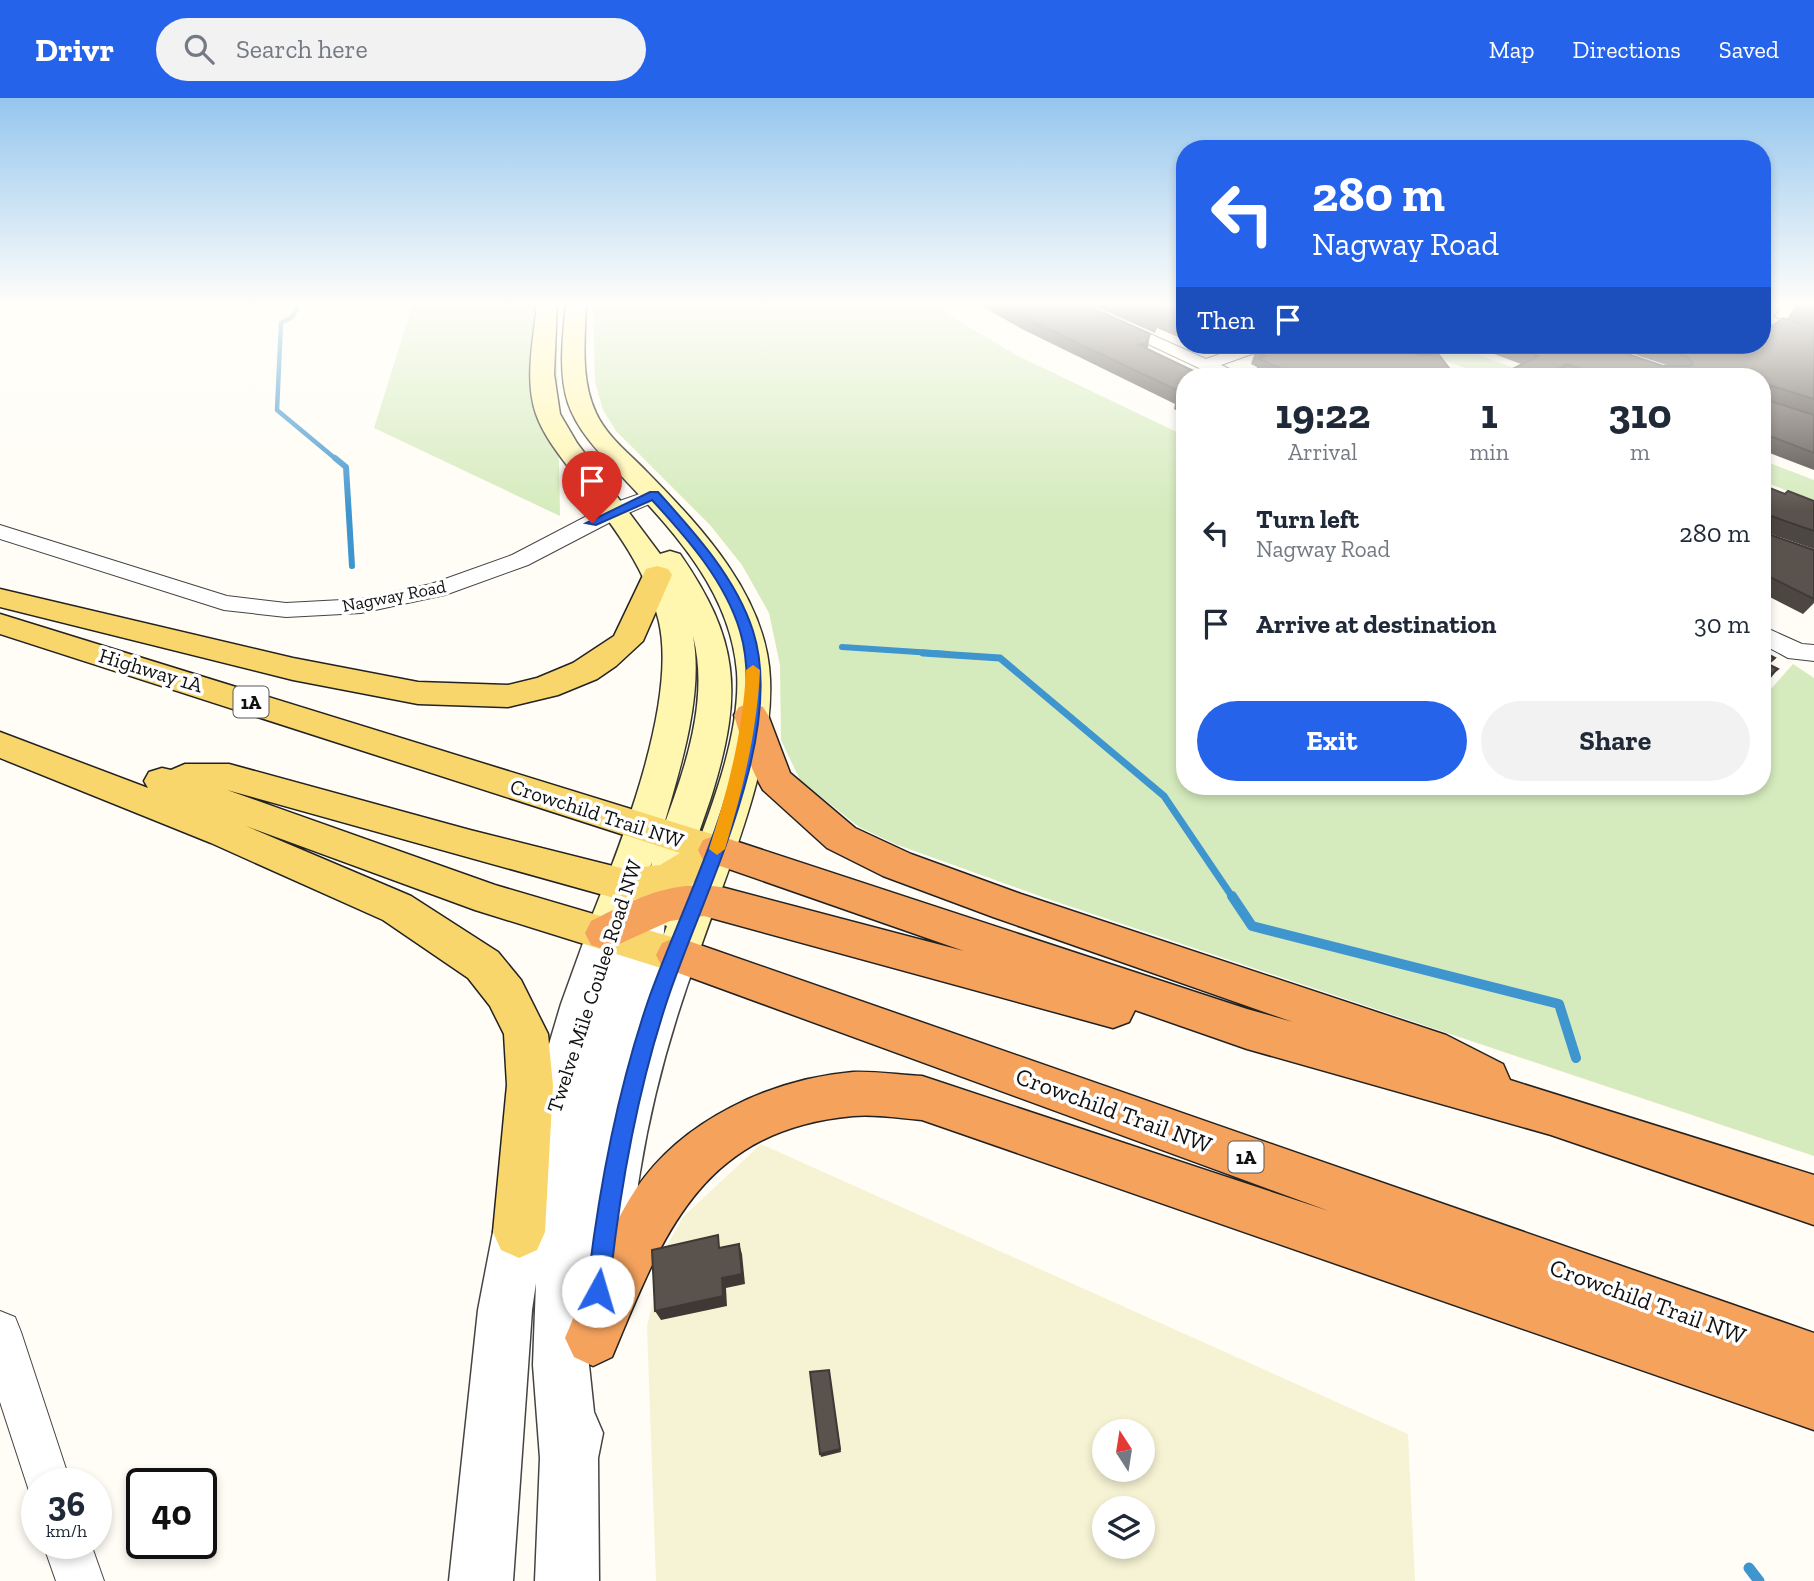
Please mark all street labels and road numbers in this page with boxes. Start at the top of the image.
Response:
street label: Nagway Road [340,575,448,617]
street label: Highway 1A [96,642,206,698]
road number: 1A [233,687,268,718]
street label: Crowchild Trail NW [507,773,687,853]
street label: Twelve Mile Coulee Road NW [541,856,647,1116]
street label: Crowchild Trail NW [1012,1061,1217,1159]
road number: 1A [1228,1142,1264,1172]
street label: Crowchild Trail NW [1546,1252,1751,1350]

